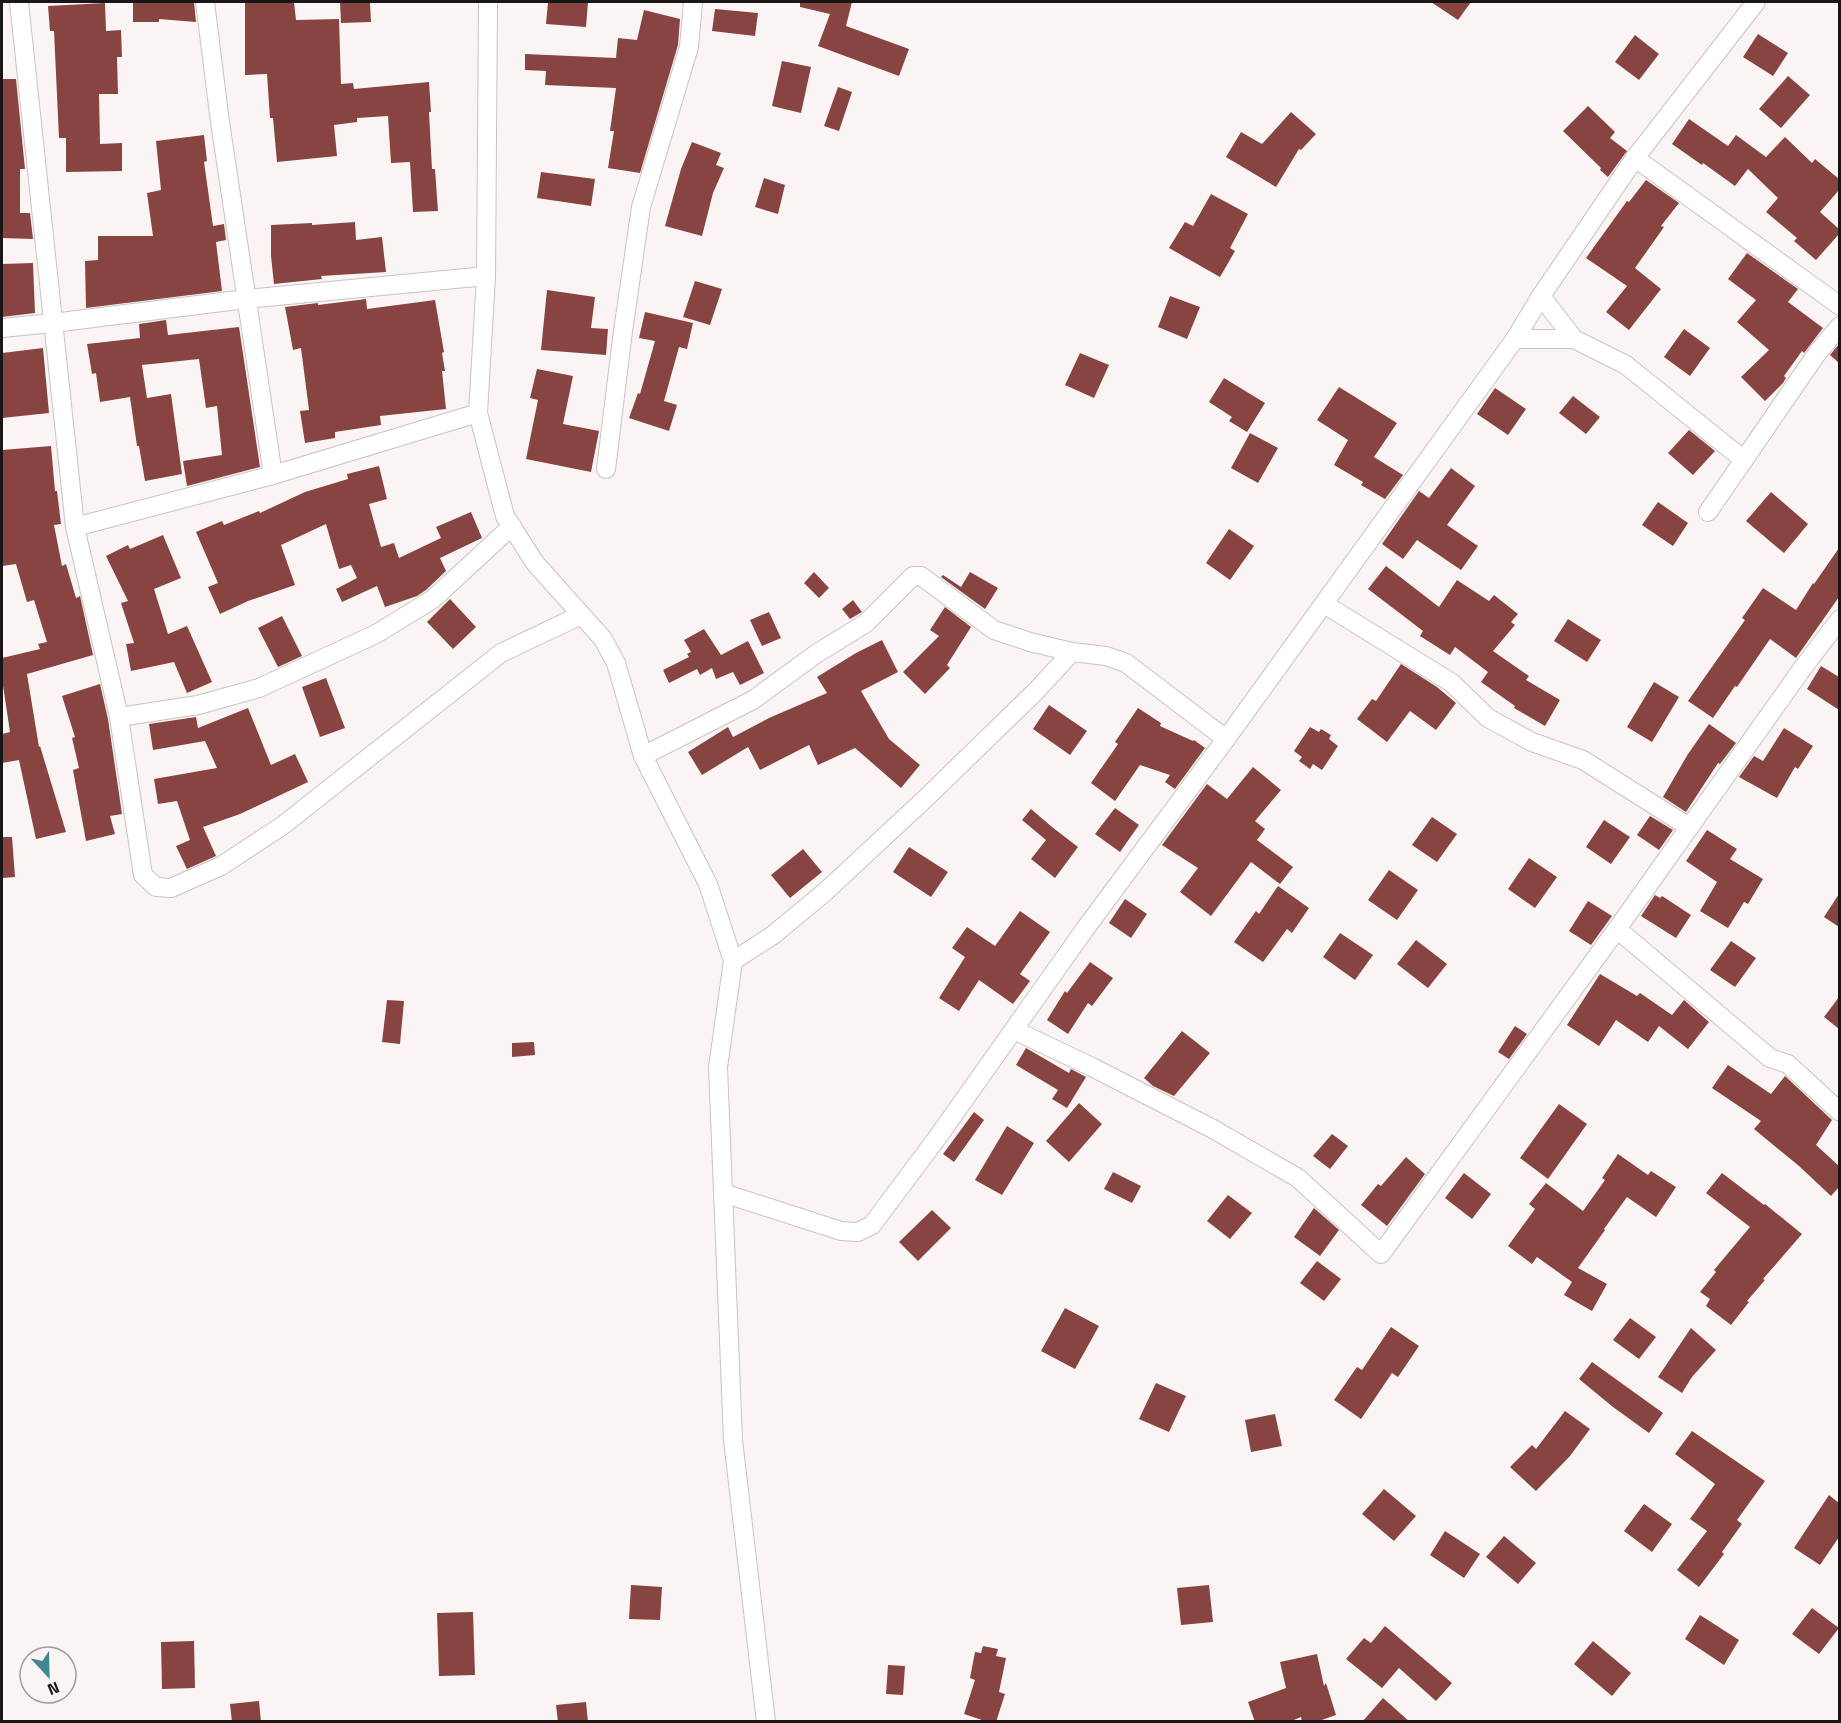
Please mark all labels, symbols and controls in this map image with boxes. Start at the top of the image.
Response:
north arrow [18,1645,78,1705]
text: N [44,1676,63,1702]

